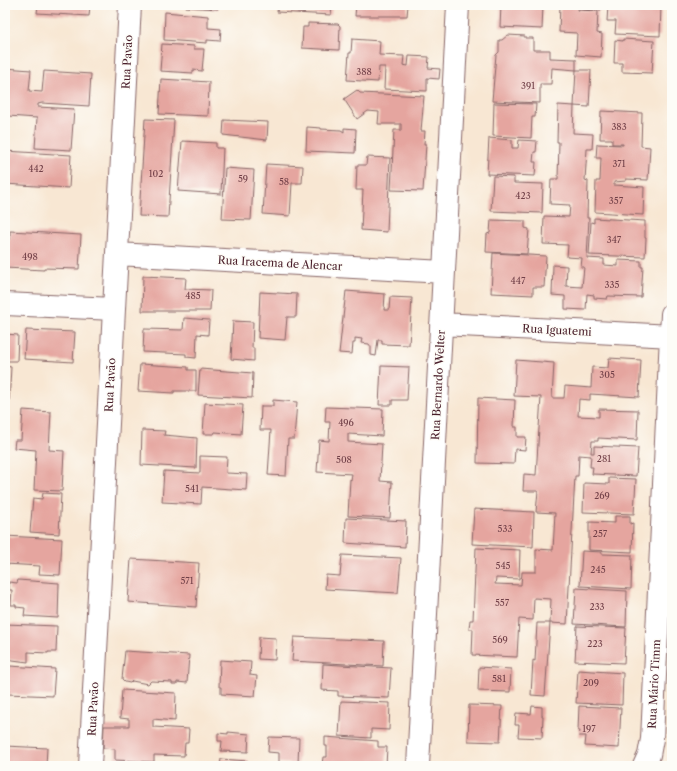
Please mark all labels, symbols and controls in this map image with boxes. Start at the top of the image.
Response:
street label: Rua Pavão [119,34,135,89]
house number: 388 [356,66,372,77]
house number: 391 [521,80,535,91]
house number: 383 [611,121,627,132]
house number: 371 [612,158,626,169]
house number: 442 [28,163,44,174]
house number: 102 [149,168,163,179]
house number: 59 [238,173,248,184]
house number: 58 [279,176,289,187]
house number: 423 [515,190,531,201]
house number: 357 [609,195,624,206]
house number: 347 [607,234,622,245]
house number: 498 [22,251,38,262]
street label: Rua Iracema de Alencar [217,253,343,273]
house number: 447 [511,275,526,286]
house number: 335 [605,279,620,290]
house number: 485 [185,290,201,301]
street label: Rua Iguatemi [522,321,593,339]
street label: Rua Bernardo Welter [428,329,448,440]
street label: Rua Pavão [102,357,118,412]
house number: 305 [599,369,615,380]
house number: 496 [338,417,354,428]
house number: 281 [597,453,611,464]
house number: 508 [336,454,352,465]
house number: 541 [185,483,199,494]
house number: 269 [594,490,610,501]
house number: 533 [498,523,512,534]
house number: 257 [593,528,608,539]
house number: 545 [496,560,511,571]
house number: 245 [590,564,606,575]
house number: 571 [180,575,194,586]
house number: 557 [495,597,510,608]
house number: 233 [589,601,605,612]
house number: 569 [492,634,508,645]
house number: 223 [587,638,603,649]
street label: Rua Mário Timm [645,638,663,729]
house number: 581 [492,673,506,684]
house number: 209 [583,677,599,688]
street label: Rua Pavão [85,681,101,736]
house number: 197 [582,723,596,734]

